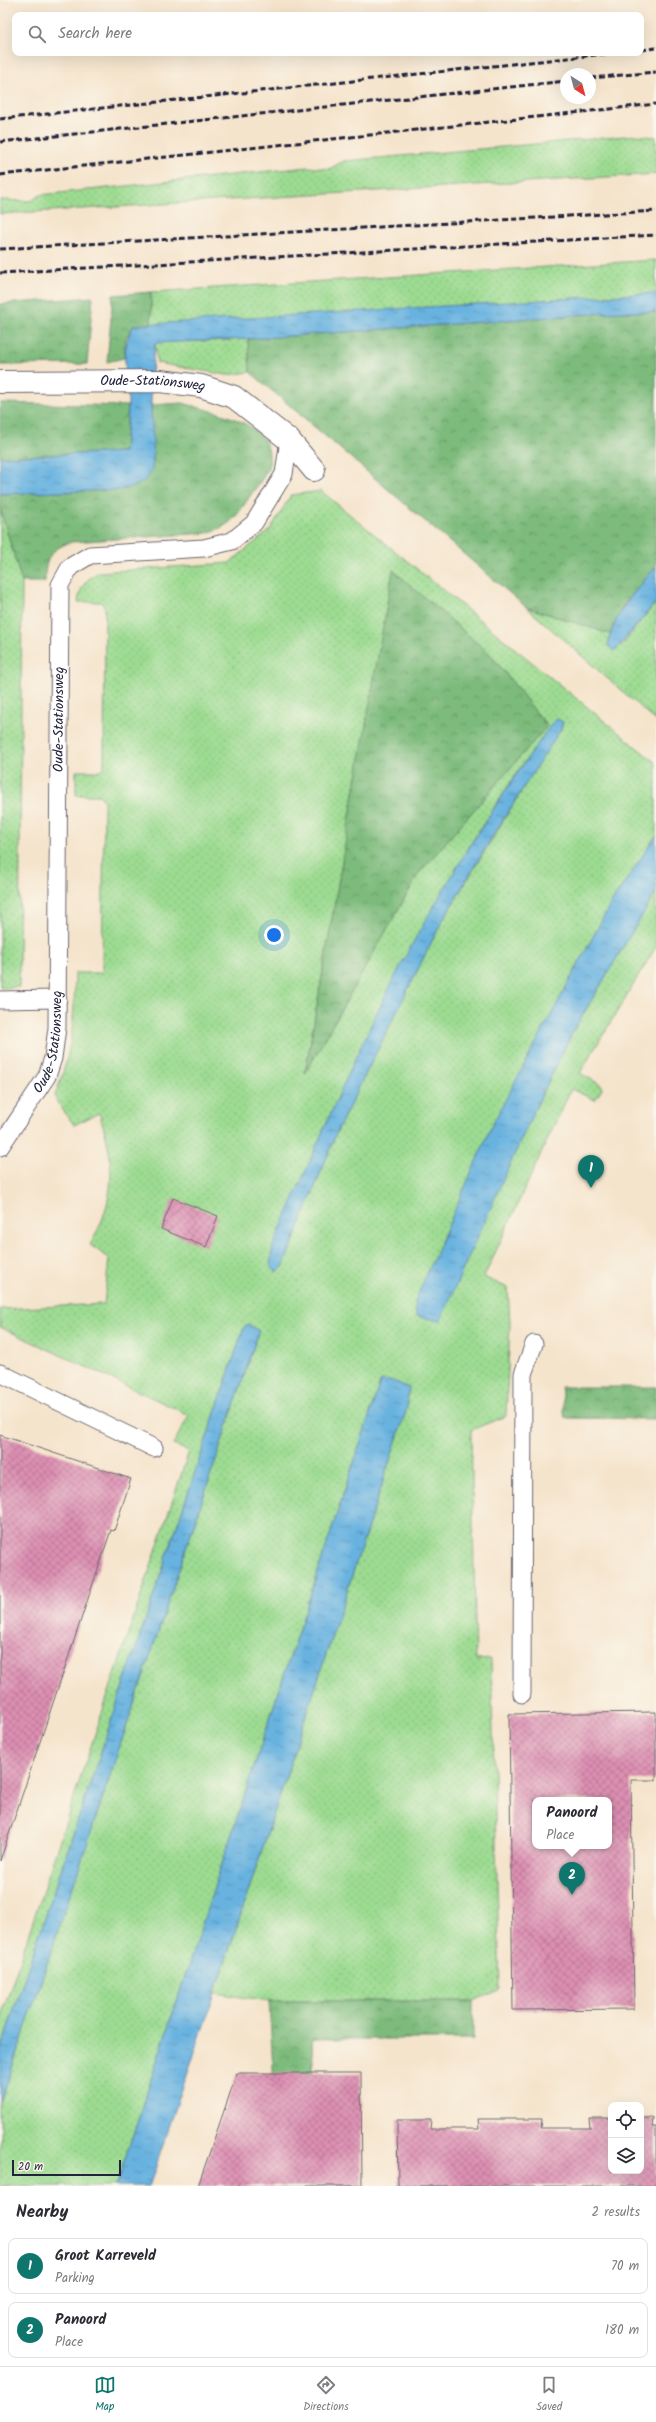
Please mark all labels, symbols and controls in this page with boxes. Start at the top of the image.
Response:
search box [12,12,644,56]
text: Search here [58,22,132,46]
icon: search [26,23,48,45]
north arrow [560,68,596,104]
street label: Oude-Stationsweg [100,370,209,398]
street label: Oude-Stationsweg [48,667,70,772]
your location [264,925,284,945]
street label: Oude-Stationsweg [27,991,68,1098]
pin: 1 [578,1155,604,1188]
popup [532,1797,612,1849]
text: Panoord [546,1801,598,1825]
text: Place [546,1825,574,1846]
pin: 2 [559,1862,585,1895]
map controls [608,2102,644,2174]
button: locate [608,2102,644,2138]
button: layers [608,2138,644,2174]
scale bar [12,2158,121,2177]
text: 20 m [18,2158,43,2176]
text: Nearby [16,2199,68,2226]
text: 2 results [592,2202,640,2223]
text: Groot Karreveld [55,2244,156,2268]
text: 1 [28,2256,32,2277]
text: 70 m [611,2256,639,2277]
text: Parking [55,2268,95,2289]
text: Panoord [55,2308,106,2332]
text: 2 [26,2320,34,2341]
text: 180 m [605,2320,639,2341]
text: Place [55,2332,83,2353]
tab: Map [94,2374,116,2416]
tab: Directions [303,2374,349,2416]
tab: Saved [536,2374,562,2416]

